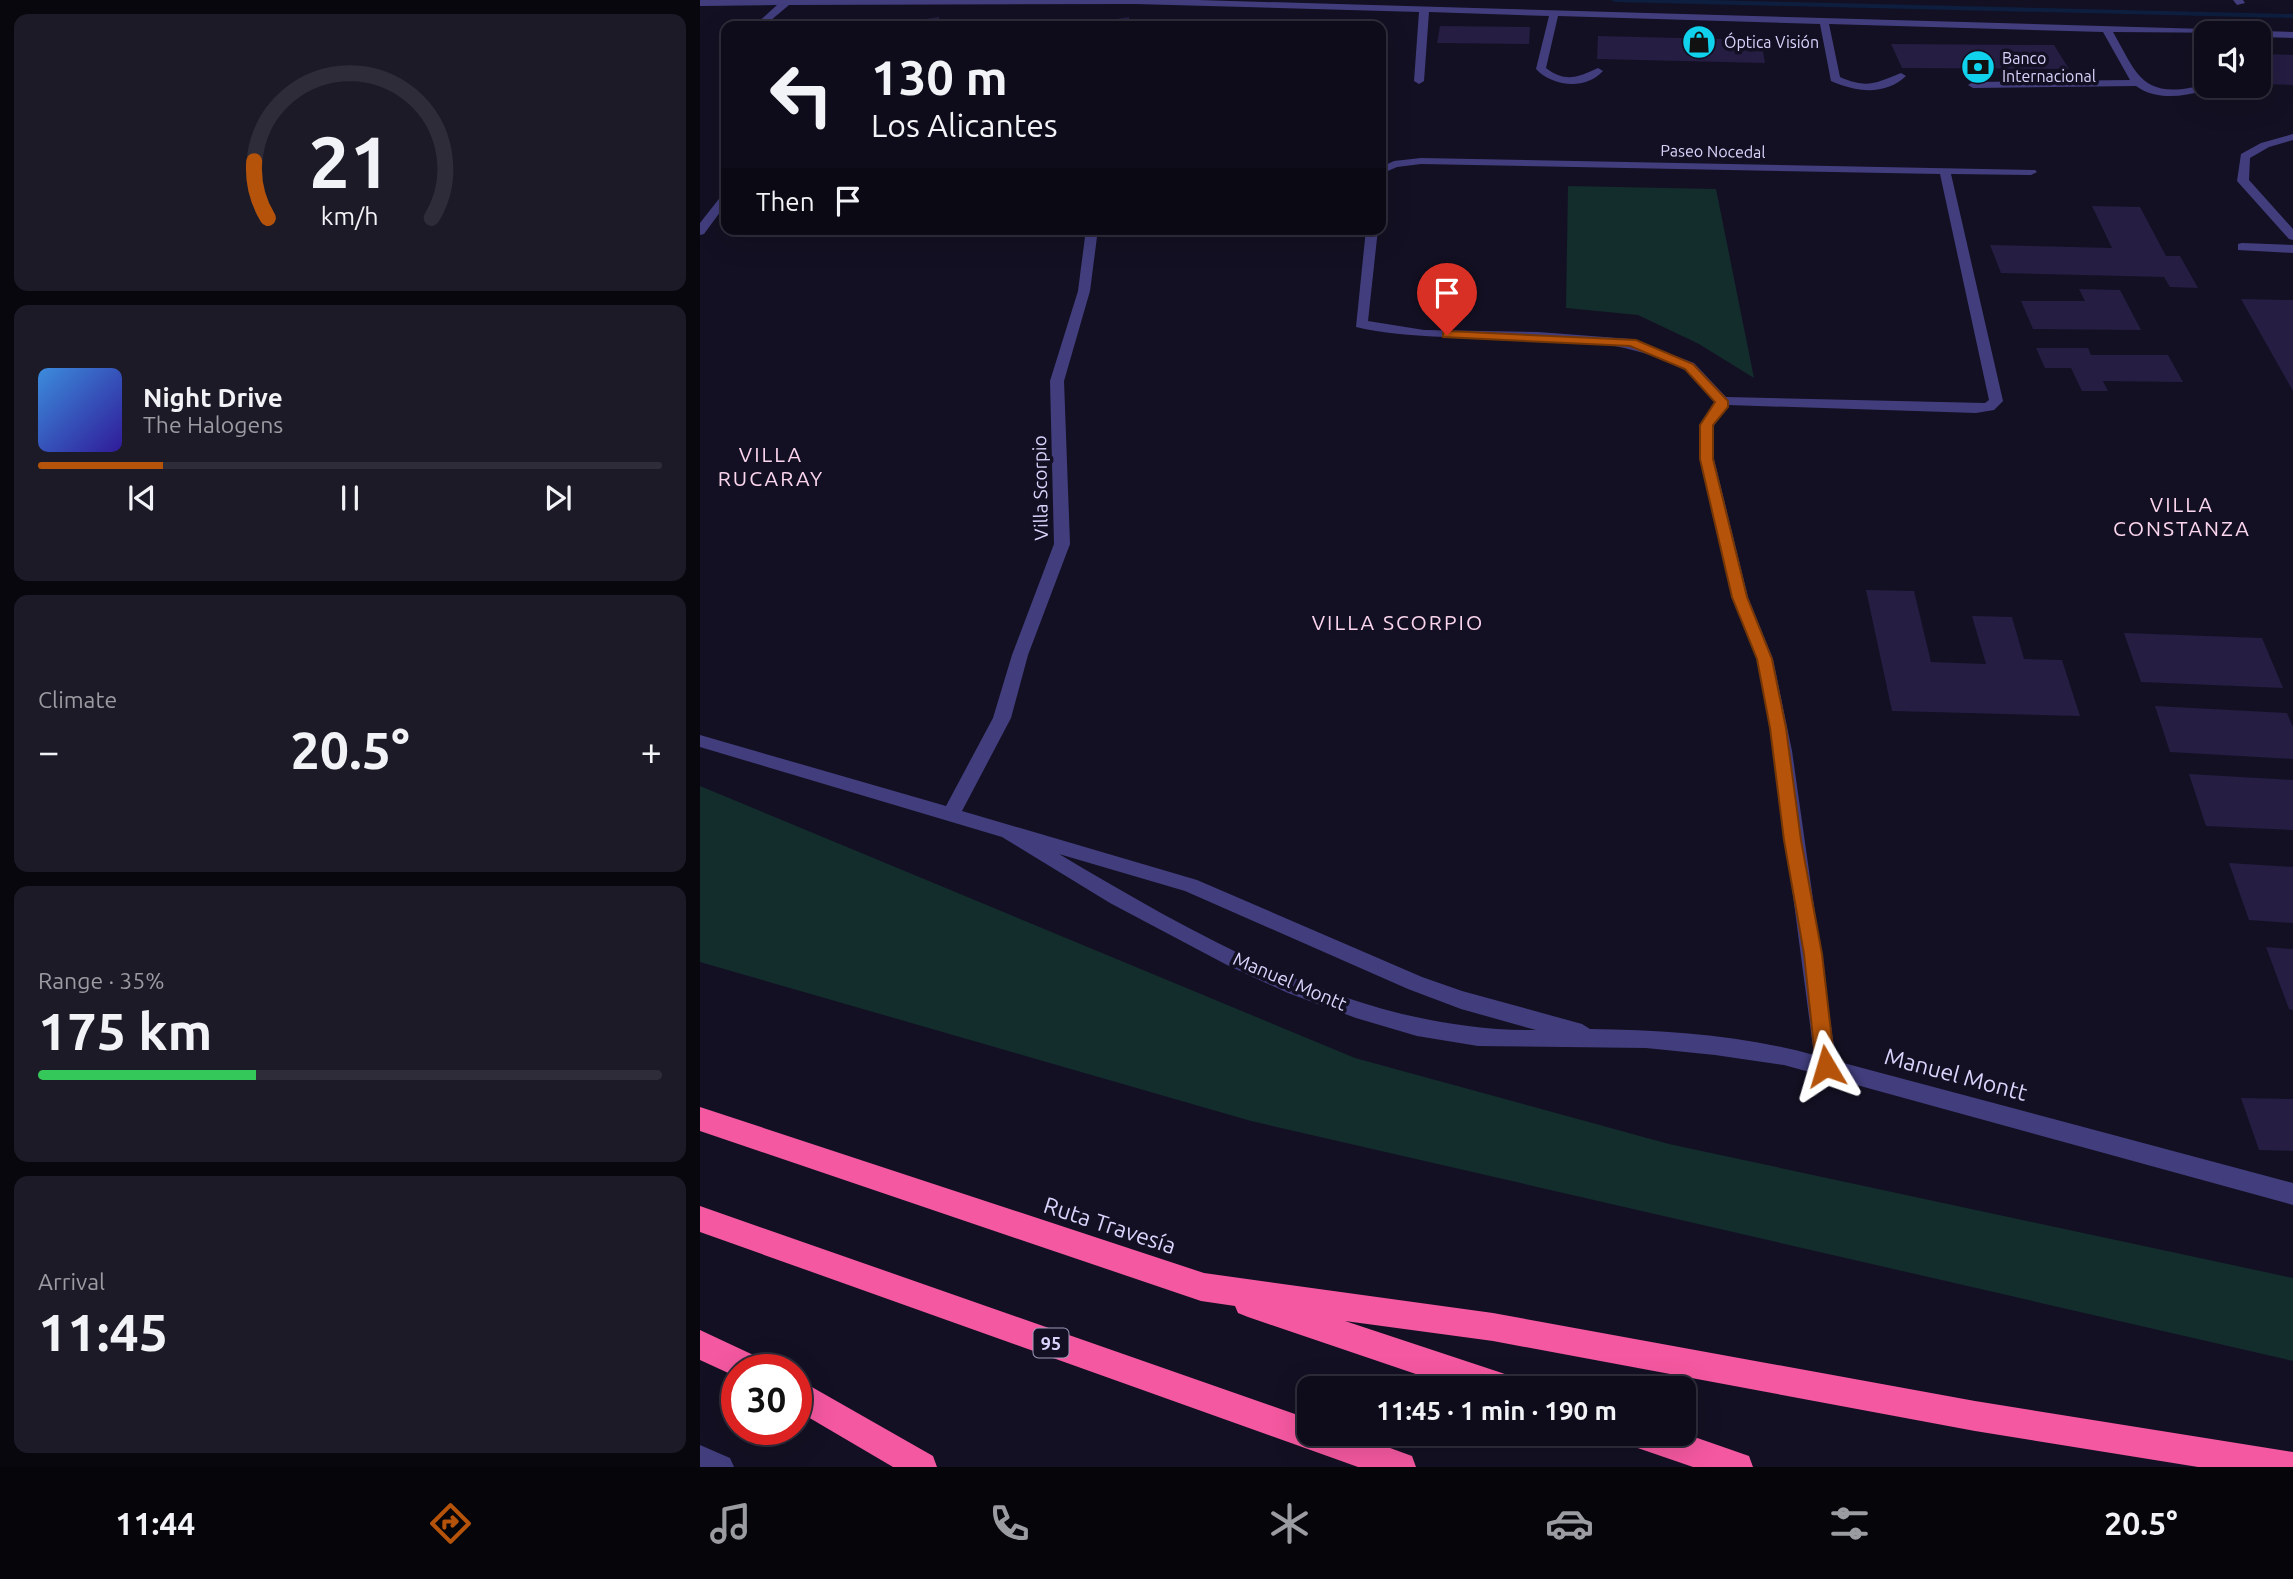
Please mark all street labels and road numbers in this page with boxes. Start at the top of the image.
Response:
street label: Paseo Nocedal [1660,141,1766,161]
street label: Villa Scorpio [1028,435,1052,541]
street label: Manuel Montt [1230,947,1351,1015]
street label: Manuel Montt [1882,1043,2030,1105]
street label: Ruta Travesía [1041,1192,1179,1258]
road number: 95 [1034,1328,1068,1358]

